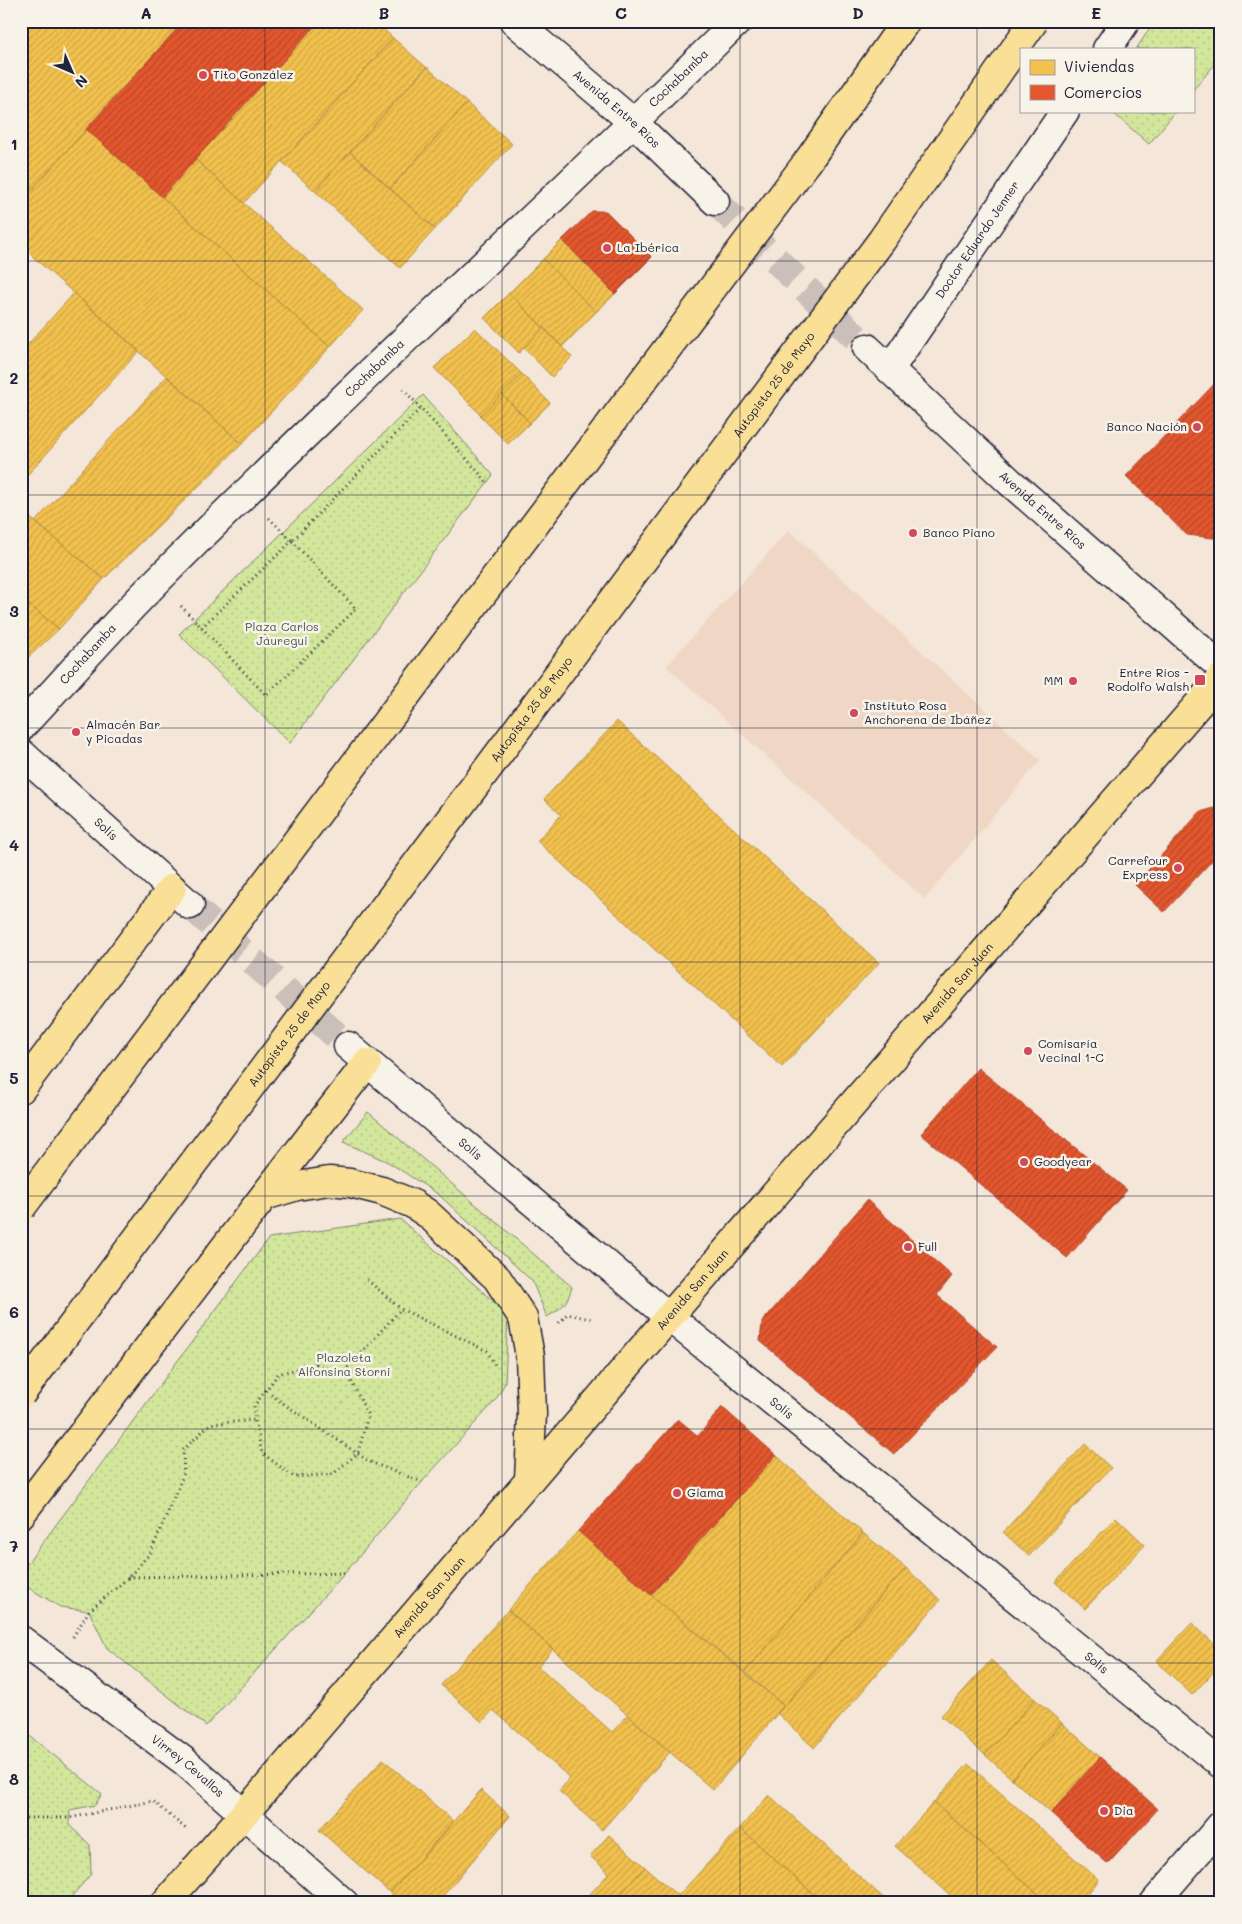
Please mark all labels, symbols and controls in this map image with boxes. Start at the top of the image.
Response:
text: A [140,2,152,23]
text: B [379,2,389,23]
text: C [615,2,627,23]
text: D [852,2,864,23]
text: E [1091,2,1101,23]
street label: Cochabamba [645,45,711,110]
north arrow [48,48,98,98]
legend [1020,48,1194,112]
text: Viviendas [1064,56,1135,76]
place label: Tito González [213,66,294,82]
street label: Avenida Entre Ríos [570,66,664,151]
marker: Tito González [197,69,209,81]
text: N [71,71,92,92]
text: Comercios [1064,82,1142,102]
text: 1 [10,133,18,154]
street label: Doctor Eduardo Jenner [931,177,1022,301]
place label: La Ibérica [617,239,679,255]
marker: La Ibérica [601,242,613,254]
street label: Autopista 25 de Mayo [728,328,818,440]
street label: Cochabamba [341,335,407,400]
text: 2 [10,367,19,388]
place label: Banco Nación [1107,418,1187,434]
marker: Banco Nación [1191,421,1203,433]
street label: Avenida Entre Ríos [996,467,1090,552]
place label: Banco Piano [923,524,995,540]
marker: Banco Piano [907,527,919,539]
text: 3 [9,600,19,621]
park label: Plaza Carlos Jáuregui [245,618,319,648]
street label: Cochabamba [55,620,119,687]
street label: Autopista 25 de Mayo [486,653,575,765]
place label: Entre Ríos - Rodolfo Walsh [1107,664,1189,694]
place label: MM [1044,672,1063,688]
marker: Entre Ríos - Rodolfo Walsh [1193,673,1207,687]
marker: MM [1067,675,1079,687]
place label: Instituto Rosa Anchorena de Ibáñez [864,697,992,727]
marker: Instituto Rosa Anchorena de Ibáñez [848,707,860,719]
place label: Almacén Bar y Picadas [86,716,160,746]
marker: Almacén Bar y Picadas [70,726,82,738]
street label: Solís [91,814,122,843]
text: 4 [9,834,19,855]
place label: Carrefour Express [1108,852,1168,882]
marker: Carrefour Express [1172,862,1184,874]
street label: Avenida San Juan [917,939,996,1026]
street label: Autopista 25 de Mayo [244,978,333,1089]
place label: Comisaría Vecinal 1-C [1038,1035,1104,1065]
marker: Comisaría Vecinal 1-C [1022,1045,1034,1057]
text: 5 [9,1067,19,1088]
street label: Solís [456,1134,486,1163]
place label: Goodyear [1034,1153,1092,1169]
marker: Goodyear [1018,1156,1030,1168]
place label: Full [918,1238,937,1254]
marker: Full [902,1241,914,1253]
street label: Avenida San Juan [652,1245,731,1333]
text: 6 [9,1301,19,1322]
park label: Plazoleta Alfonsina Storni [298,1349,390,1379]
street label: Solís [767,1393,798,1422]
place label: Giama [687,1484,724,1500]
marker: Giama [671,1487,683,1499]
text: 7 [10,1535,19,1556]
street label: Avenida San Juan [389,1553,468,1641]
street label: Solís [1082,1648,1112,1677]
street label: Virrey Cevallos [149,1731,228,1800]
text: 8 [9,1768,19,1789]
place label: Dia [1114,1802,1133,1818]
marker: Dia [1098,1805,1110,1817]

